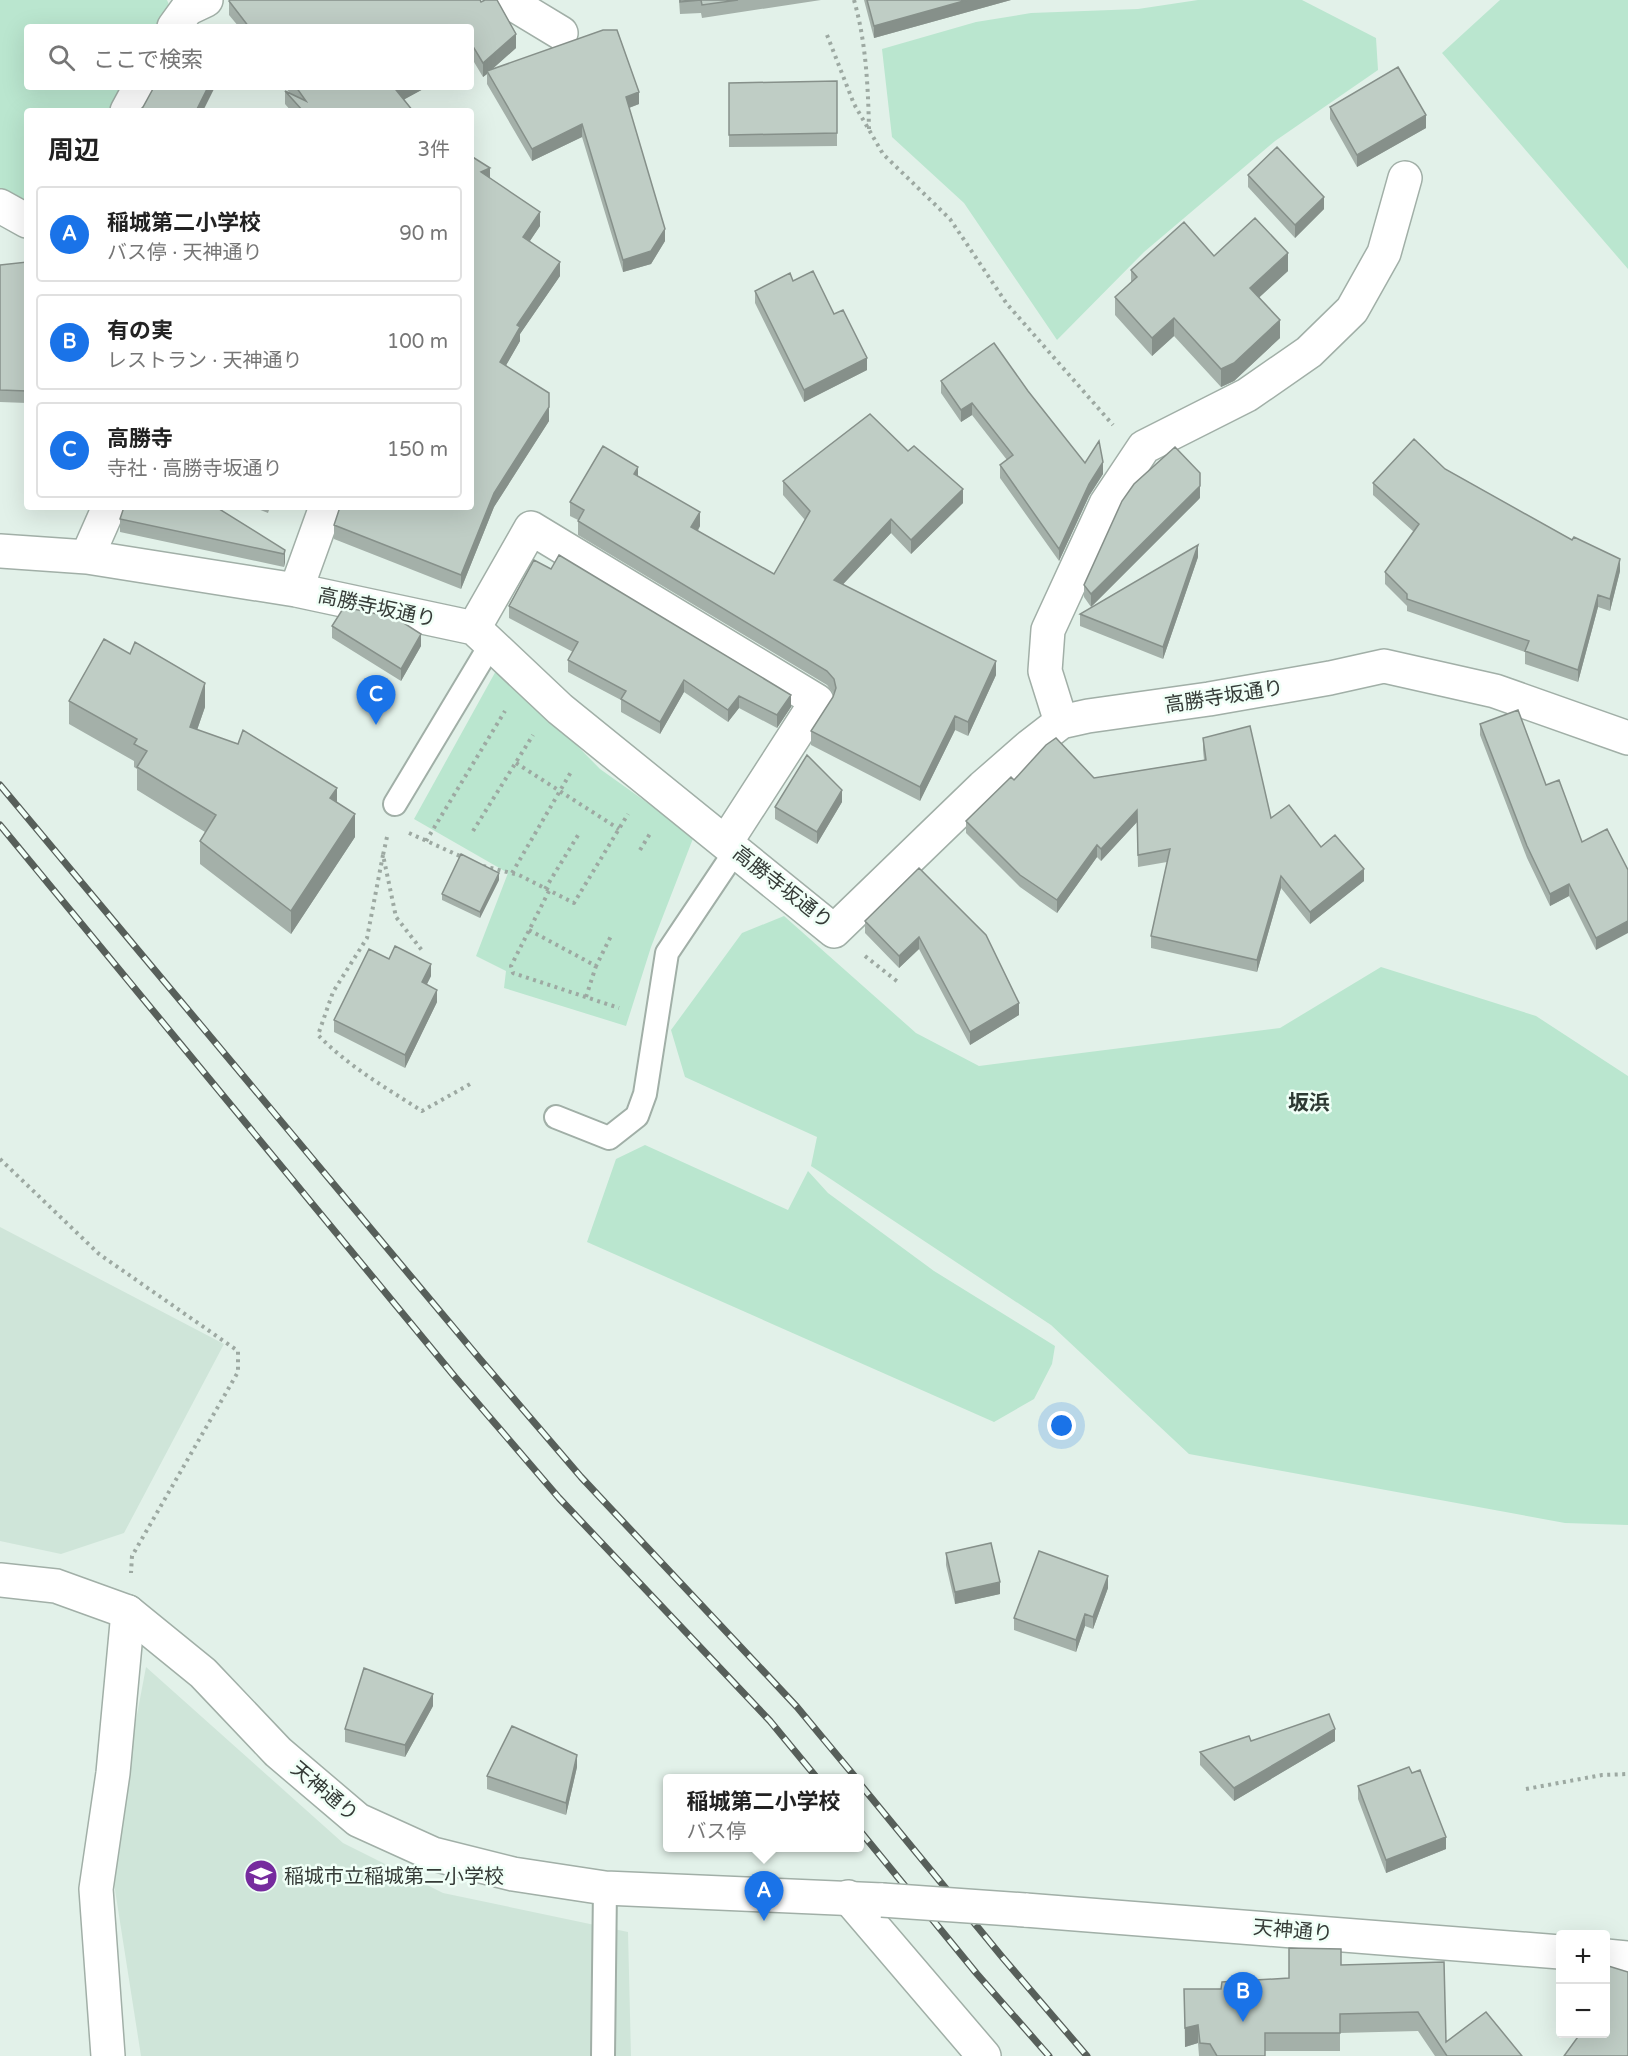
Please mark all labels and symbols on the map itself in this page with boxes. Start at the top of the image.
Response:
street label: 高勝寺坂通り [316,584,438,632]
pin: C [356,676,395,725]
street label: 高勝寺坂通り [1163,676,1285,718]
street label: 高勝寺坂通り [728,841,837,934]
district label: 坂浜 [1288,1091,1330,1116]
your location [1047,1411,1076,1440]
street label: 天神通り [286,1757,363,1827]
school or university icon: 稲城市立稲城第二小学校 [243,1858,279,1894]
place label: 稲城市立稲城第二小学校 [284,1865,504,1889]
pin: A [744,1872,783,1921]
street label: 天神通り [1252,1916,1334,1946]
pin: B [1224,1972,1262,2022]

